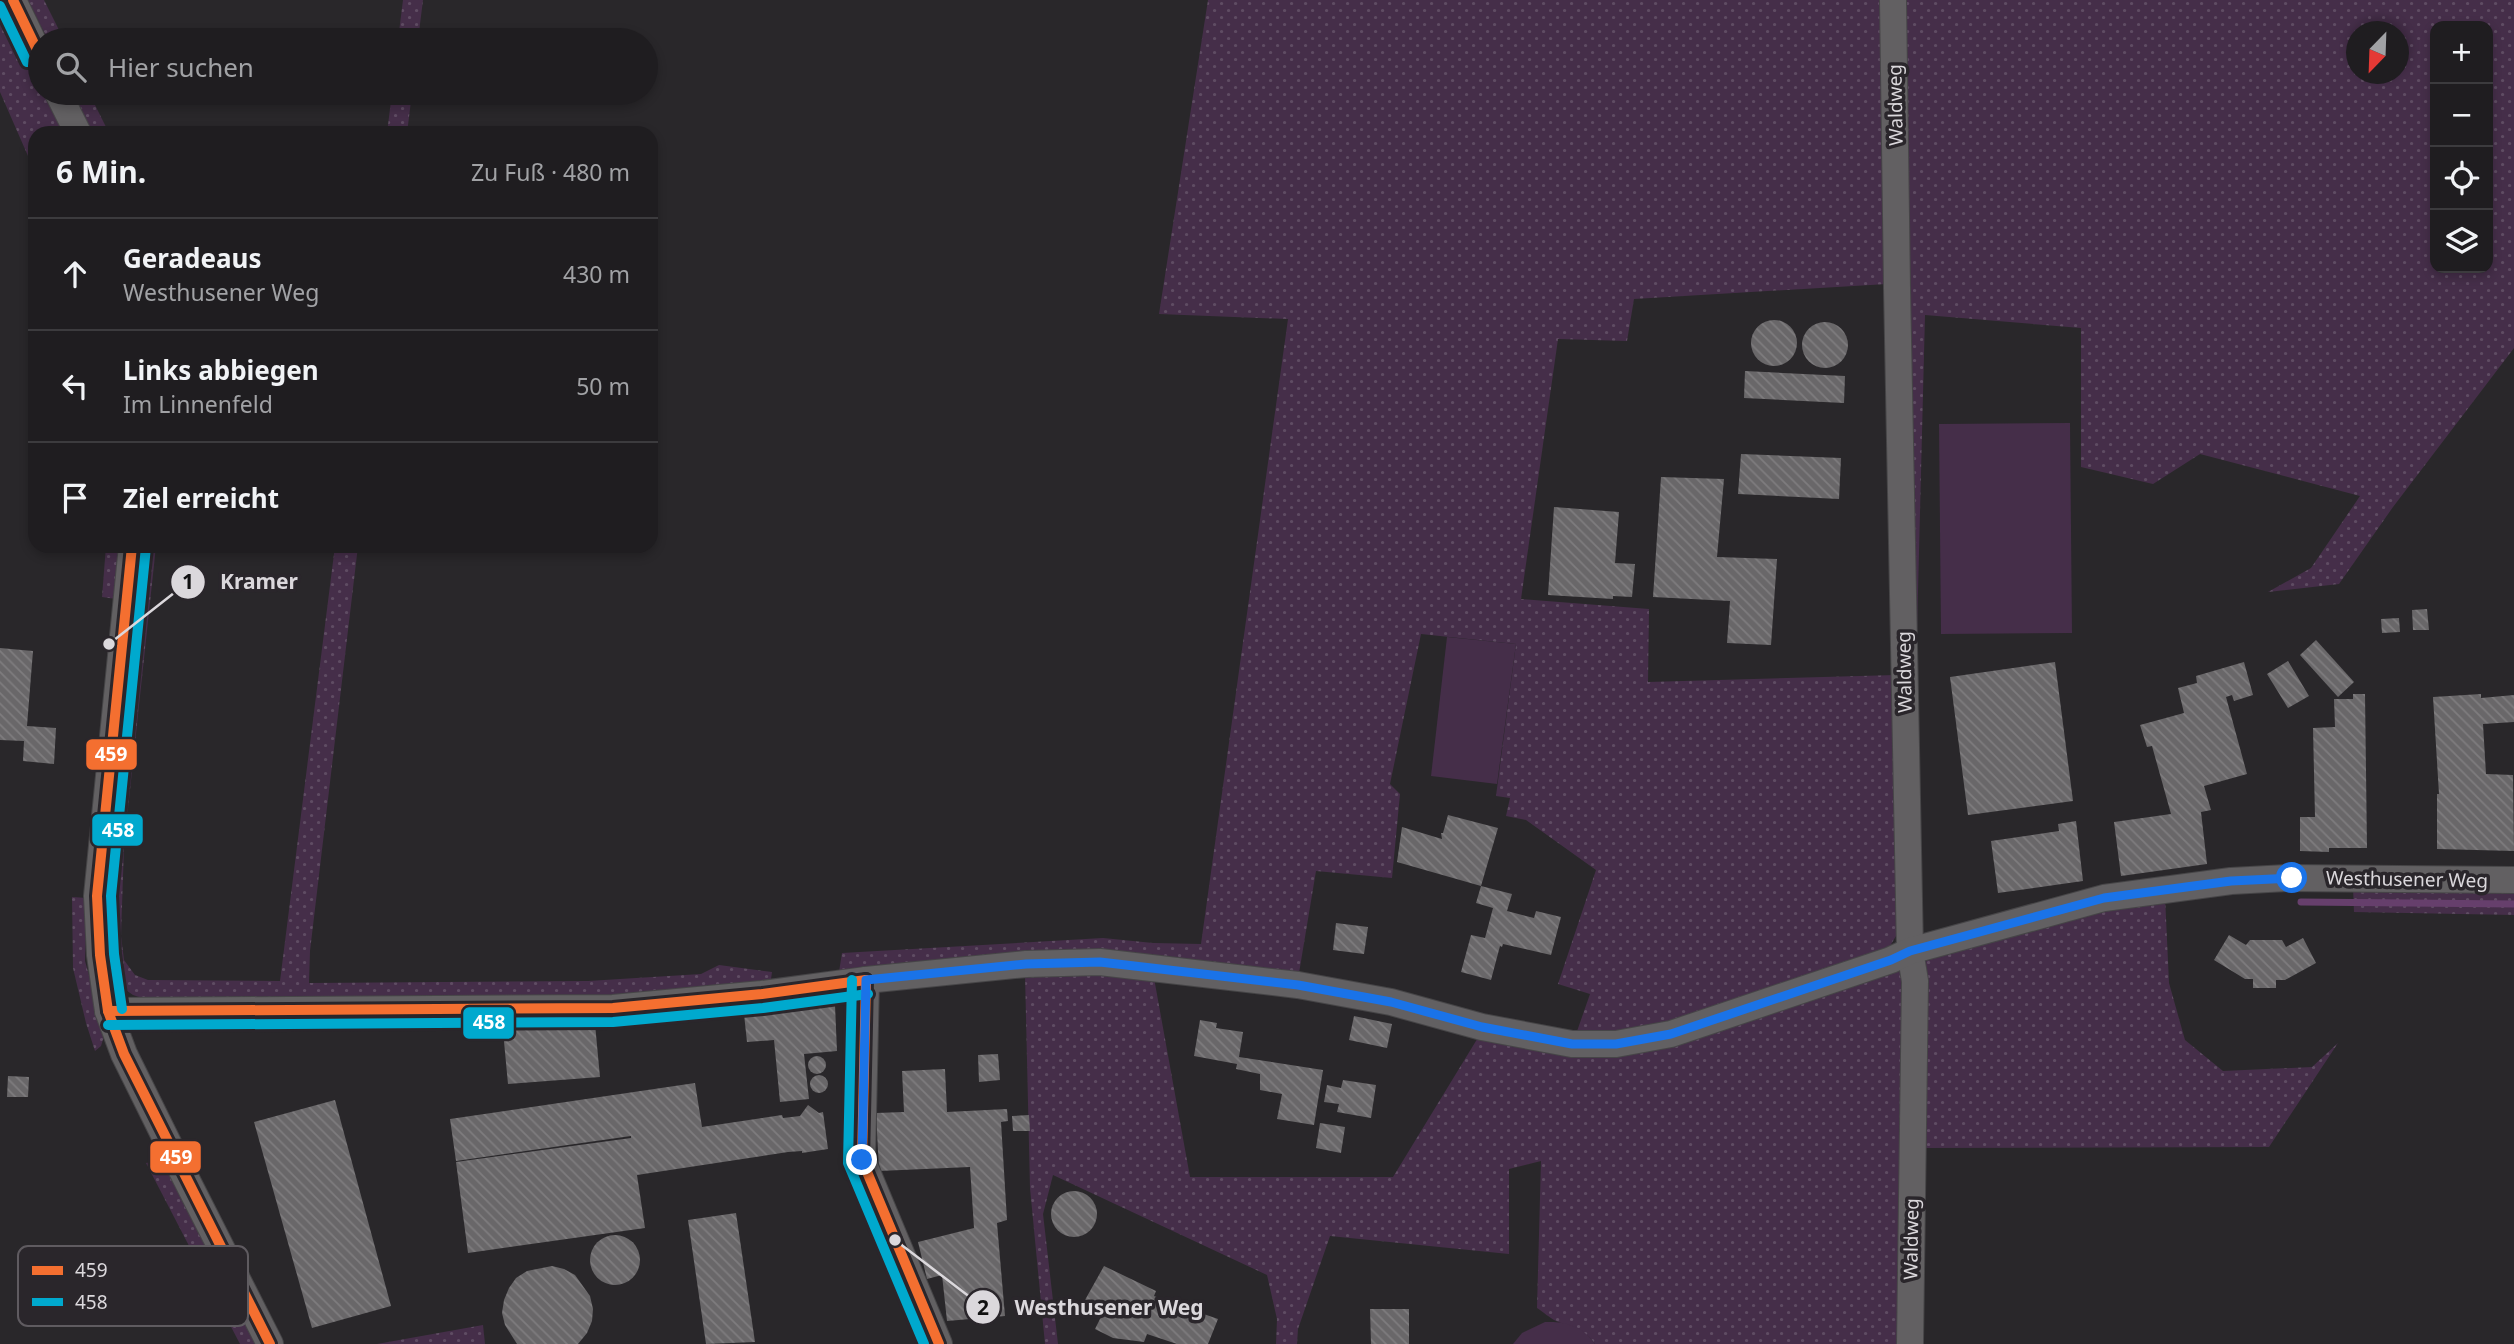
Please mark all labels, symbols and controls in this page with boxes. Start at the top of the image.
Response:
north arrow [2346,21,2409,84]
map controls [2430,21,2493,273]
button: + [2430,21,2493,84]
search box [28,28,658,105]
icon: search [52,48,90,86]
text: Hier suchen [108,49,254,85]
street label: Waldweg [1881,64,1909,146]
button: − [2430,84,2493,147]
button: locate [2430,147,2493,210]
text: 6 Min. [56,151,146,192]
text: Zu Fuß · 480 m [471,156,630,188]
button: layers [2430,210,2493,273]
text: Geradeaus [123,240,262,276]
icon: ahead [56,255,94,293]
text: 430 m [563,258,630,290]
text: Westhusener Weg [123,276,319,308]
text: Links abbiegen [123,352,319,388]
icon: left [56,367,94,405]
text: 50 m [576,370,630,402]
text: Im Linnenfeld [123,388,273,420]
icon: arrive [56,479,94,517]
text: Ziel erreicht [123,480,279,516]
callout: Kramer [171,561,312,603]
text: 1 [182,567,194,595]
text: Kramer [220,567,299,595]
street label: Waldweg [1890,631,1918,713]
line badge: 459 [85,738,138,771]
text: 459 [95,741,127,767]
line badge: 458 [91,813,144,847]
text: 458 [102,817,134,843]
route start [2276,862,2307,893]
street label: Westhusener Weg [2326,865,2488,893]
line badge: 458 [462,1006,515,1040]
text: 458 [473,1009,505,1035]
line badge: 459 [149,1140,202,1174]
text: 459 [160,1144,192,1170]
route end [846,1144,877,1175]
street label: Waldweg [1897,1198,1925,1280]
legend [18,1246,248,1326]
text: 459 [75,1257,108,1283]
callout: Westhusener Weg [965,1286,1217,1328]
text: 458 [75,1289,108,1315]
text: 2 [977,1293,989,1321]
text: Westhusener Weg [1014,1293,1204,1321]

